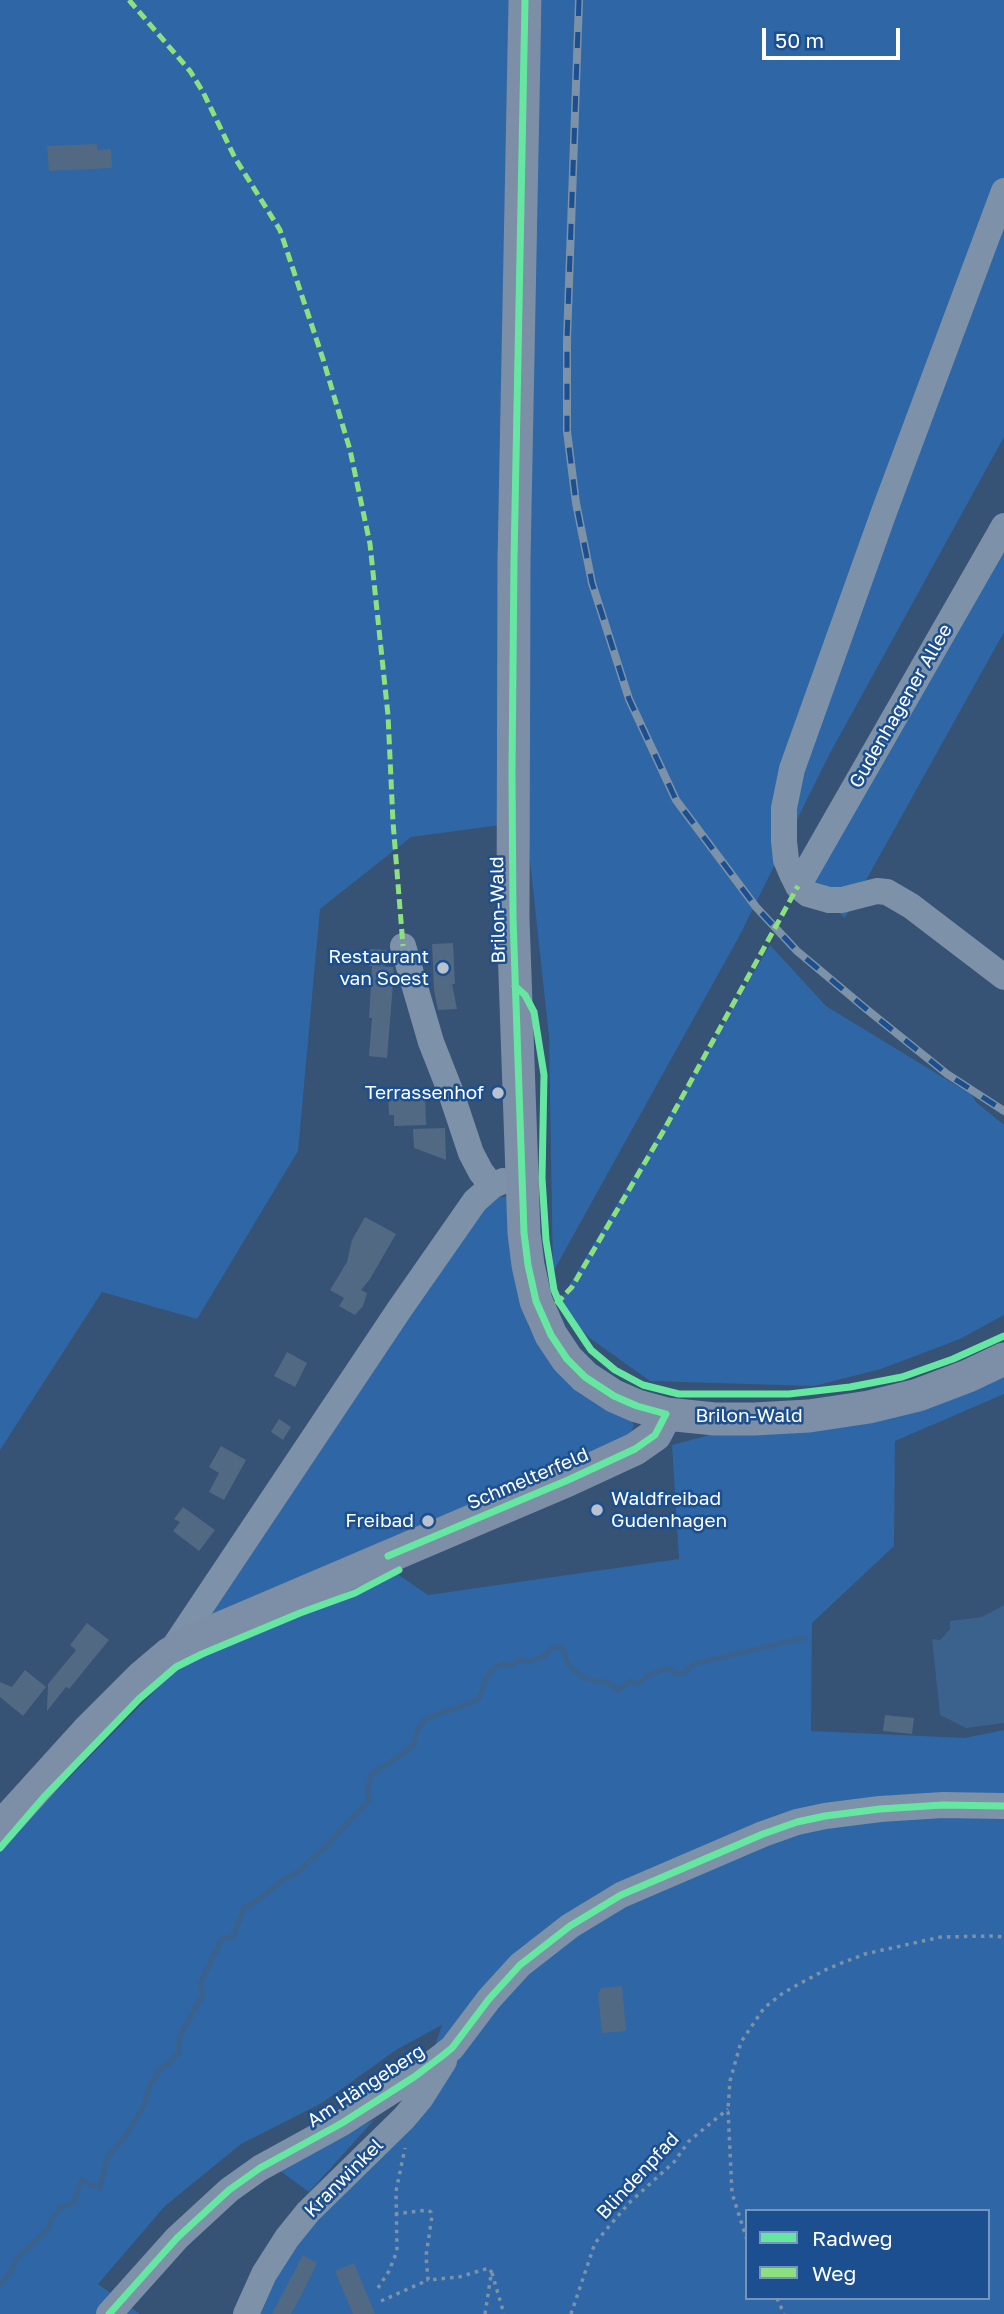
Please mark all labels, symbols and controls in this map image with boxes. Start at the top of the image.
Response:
scale bar [766,14,904,58]
text: 50 m [775,27,824,53]
street label: Gudenhagener Allee [845,620,957,792]
street label: Brilon-Wald [486,856,510,964]
place label: Restaurant van Soest [328,946,429,990]
marker: Restaurant van Soest [435,960,451,976]
place label: Terrassenhof [365,1082,484,1104]
marker: Terrassenhof [490,1085,506,1101]
street label: Brilon-Wald [695,1405,803,1427]
street label: Schmelterfeld [464,1443,592,1515]
place label: Waldfreibad Gudenhagen [611,1488,727,1532]
marker: Waldfreibad Gudenhagen [589,1502,605,1518]
place label: Freibad [345,1510,414,1532]
marker: Freibad [420,1513,436,1529]
street label: Am Hängeberg [303,2040,429,2132]
street label: Blindenpfad [592,2128,684,2224]
street label: Kranwinkel [300,2134,388,2222]
legend [745,2209,990,2300]
text: Radweg [812,2225,893,2251]
text: Weg [812,2260,856,2286]

